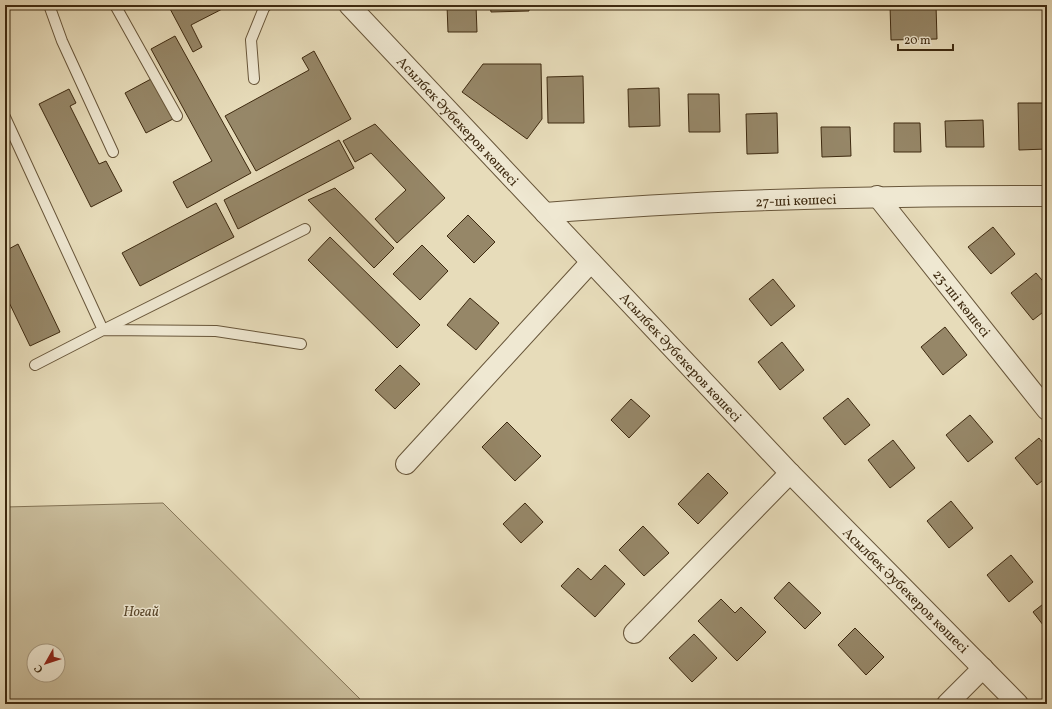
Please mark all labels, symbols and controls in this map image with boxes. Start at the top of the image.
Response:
scale bar [898,26,953,52]
text: 20 m [904,33,931,49]
street label: Асылбек Әубекеров көшесі [392,53,522,191]
street label: 27-ші көшесі [755,191,837,212]
street label: 23-ші көшесі [928,266,994,342]
street label: Асылбек Әубекеров көшесі [615,289,745,427]
street label: Асылбек Әубекеров көшесі [838,524,972,658]
park label: Ноғай [123,603,159,622]
north arrow [26,643,66,683]
text: С [31,661,47,676]

